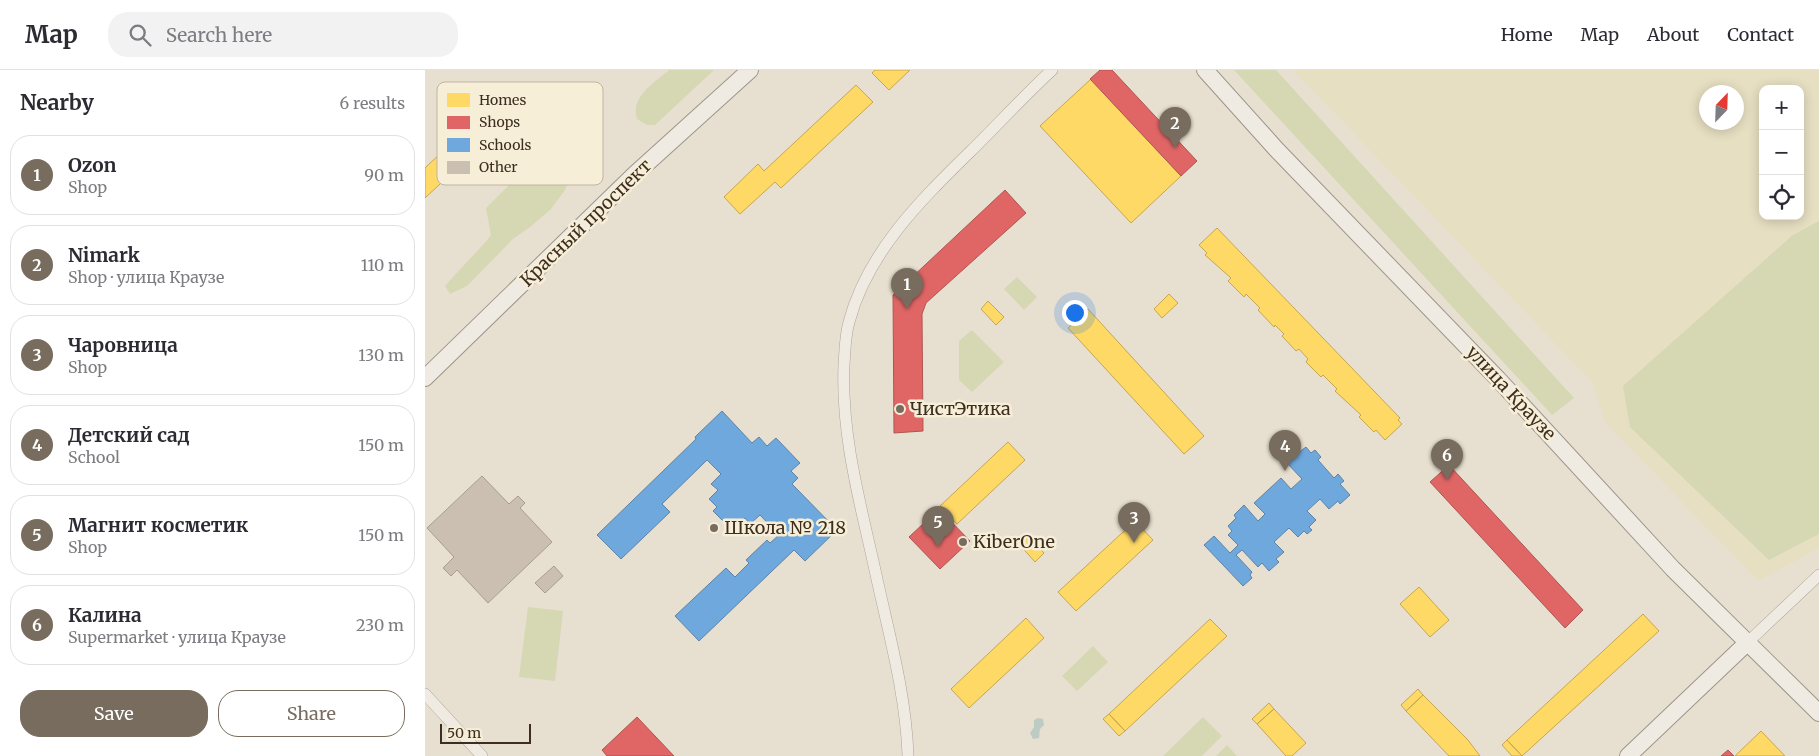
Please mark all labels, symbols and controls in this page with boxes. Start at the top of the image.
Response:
search box [108,12,458,57]
text: Map [25,19,78,50]
icon: search [126,21,154,49]
text: Search here [166,23,272,47]
text: Home [1501,23,1553,46]
text: Map [1581,23,1619,46]
text: About [1647,23,1699,46]
text: Contact [1727,23,1794,46]
legend [437,82,603,185]
north arrow [1699,85,1744,130]
map controls [1759,85,1804,220]
button: + [1759,85,1804,130]
text: Nearby [20,89,94,116]
text: Homes [479,91,526,109]
text: 6 results [340,93,405,113]
pin: 2 [1159,107,1191,148]
text: Shops [479,113,520,131]
button: − [1759,130,1804,175]
text: Schools [479,136,532,154]
text: Ozon [68,153,117,177]
street label: Красный проспект [515,154,656,291]
text: Other [479,158,518,176]
text: 1 [33,165,41,185]
text: 90 m [364,165,404,185]
button: locate [1759,175,1804,220]
text: Shop [68,177,107,197]
text: Nimark [68,243,140,267]
text: 2 [32,255,42,275]
text: 110 m [361,255,404,275]
text: Shop · улица Краузе [68,267,224,287]
pin: 1 [891,268,923,309]
your location [1062,300,1088,326]
text: Чаровница [68,333,178,357]
street label: улица Краузе [1462,340,1561,445]
text: 3 [32,345,42,365]
text: 130 m [358,345,404,365]
text: Shop [68,357,107,377]
place label: ЧистЭтика [910,397,1011,420]
marker: ЧистЭтика [894,403,906,415]
text: Детский сад [68,423,190,447]
pin: 4 [1269,430,1301,471]
text: 4 [32,435,42,455]
text: 150 m [358,435,404,455]
pin: 6 [1431,439,1463,480]
text: School [68,447,120,467]
pin: 3 [1118,502,1150,543]
pin: 5 [922,506,954,547]
text: Магнит косметик [68,513,248,537]
place label: Школа № 218 [724,516,846,539]
marker: Школа № 218 [708,522,720,534]
text: 5 [32,525,42,545]
text: 150 m [358,525,404,545]
place label: KiberOne [973,530,1055,553]
marker: KiberOne [957,536,969,548]
text: Shop [68,537,107,557]
text: Калина [68,603,142,627]
text: 6 [32,615,42,635]
text: 230 m [356,615,404,635]
text: Supermarket · улица Краузе [68,627,286,647]
button: Save [20,690,208,737]
button: Share [218,690,405,737]
scale bar [440,721,531,744]
text: 50 m [447,724,481,742]

